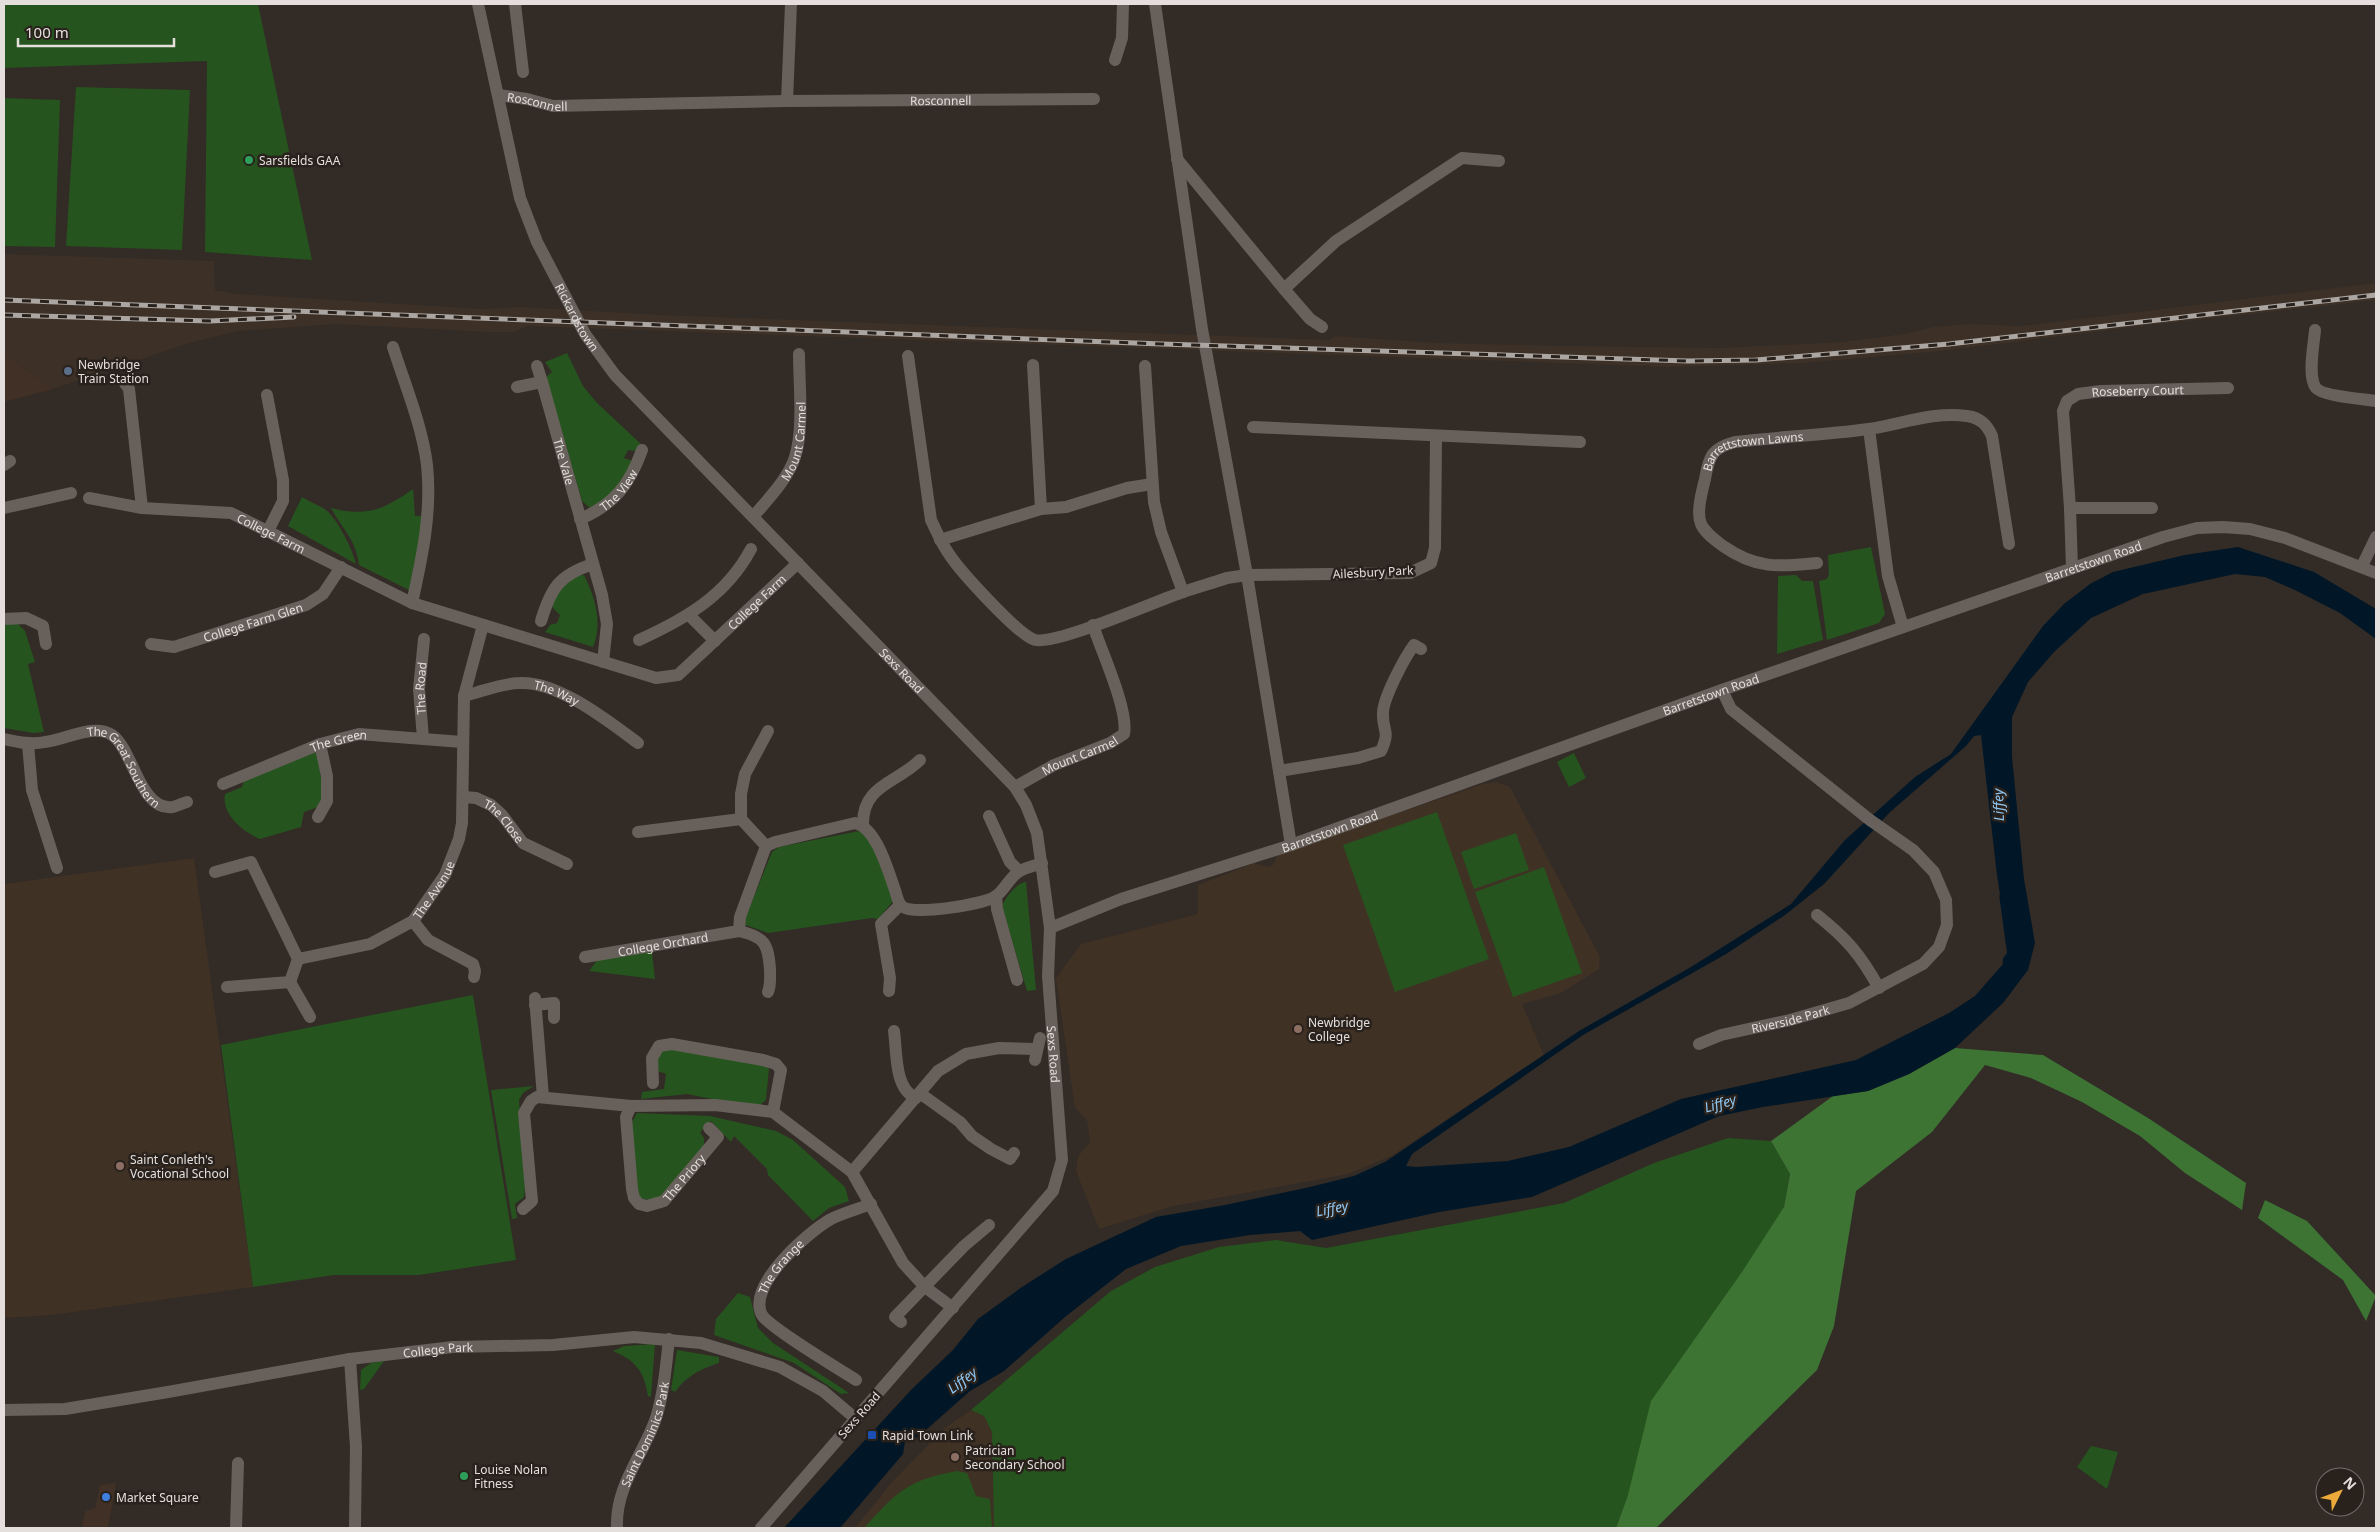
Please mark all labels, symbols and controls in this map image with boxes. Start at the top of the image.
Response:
scale bar [18,15,174,47]
text: 100 m [25,22,69,42]
street label: Rosconnell [506,88,568,115]
street label: Rosconnell [910,91,971,109]
place label: Sarsfields GAA [259,152,341,169]
marker: Sarsfields GAA [243,154,255,166]
street label: Rickardstown [551,280,603,355]
place label: Newbridge Train Station [78,356,149,387]
marker: Newbridge Train Station [62,365,74,377]
street label: Roseberry Court [2091,381,2185,401]
street label: Mount Carmel [777,402,809,484]
street label: Barrettstown Lawns [1698,427,1804,473]
street label: The Vale [550,436,579,487]
street label: The View [596,466,641,515]
street label: College Farm [234,509,308,557]
street label: Barretstown Road [2043,537,2144,586]
street label: Ailesbury Park [1332,561,1414,583]
street label: College Farm [723,570,789,633]
street label: College Farm Glen [201,598,305,646]
street label: Sexs Road [876,644,928,697]
street label: The Road [410,661,430,715]
street label: Barretstown Road [1660,669,1761,719]
street label: The Way [532,676,583,710]
street label: The Great Southern [86,722,164,812]
street label: The Green [307,726,368,756]
street label: Mount Carmel [1038,732,1121,779]
water label: Liffey [1988,787,2008,822]
street label: The Close [481,794,529,847]
street label: Barretstown Road [1279,806,1380,856]
street label: The Avenue [409,858,458,922]
street label: College Orchard [616,928,709,960]
street label: Riverside Park [1750,1000,1832,1037]
place label: Newbridge College [1308,1014,1370,1045]
marker: Newbridge College [1292,1023,1304,1035]
street label: Sexs Road [1043,1025,1065,1083]
water label: Liffey [1702,1089,1740,1117]
street label: The Priory [659,1149,709,1205]
place label: Saint Conleth's Vocational School [130,1151,229,1182]
marker: Saint Conleth's Vocational School [114,1160,126,1172]
water label: Liffey [1314,1195,1351,1220]
street label: The Grange [753,1235,807,1296]
street label: College Park [402,1338,474,1361]
water label: Liffey [943,1362,982,1397]
street label: Saint Dominics Park [617,1380,672,1489]
street label: Sexs Road [834,1388,884,1442]
place label: Rapid Town Link [882,1427,974,1444]
marker: Rapid Town Link [866,1429,878,1441]
place label: Patrician Secondary School [965,1442,1064,1473]
marker: Patrician Secondary School [949,1451,961,1463]
place label: Louise Nolan Fitness [474,1461,547,1492]
north arrow [2315,1467,2365,1517]
marker: Louise Nolan Fitness [458,1470,470,1482]
text: N [2339,1472,2361,1494]
place label: Market Square [116,1489,199,1506]
marker: Market Square [100,1491,112,1503]

